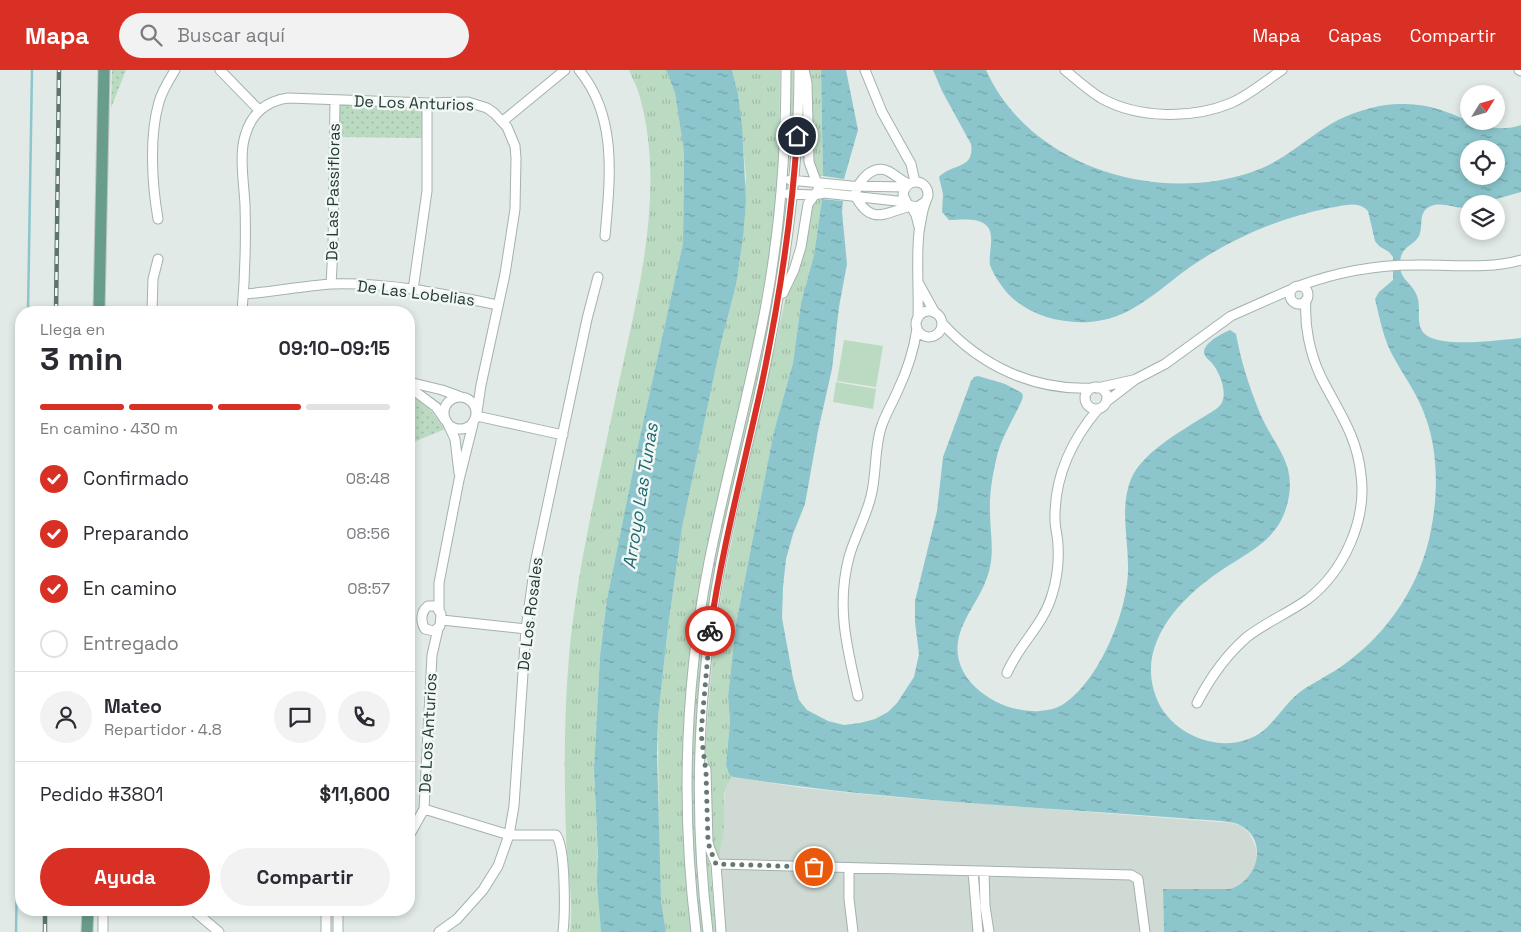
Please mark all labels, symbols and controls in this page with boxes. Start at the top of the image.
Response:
search box [119,13,469,58]
text: Mapa [25,20,89,51]
icon: search [137,21,165,49]
text: Buscar aquí [177,23,285,48]
text: Mapa [1252,24,1300,47]
text: Capas [1328,24,1382,47]
text: Compartir [1410,24,1496,47]
north arrow [1460,85,1505,130]
map controls [1460,85,1505,240]
street label: De Los Anturios [354,90,474,116]
pin [776,115,818,157]
icon: home [783,122,811,150]
street label: De Las Passifloras [321,123,345,261]
button: locate [1460,140,1505,185]
button: layers [1460,195,1505,240]
street label: De Las Lobelias [356,275,476,311]
text: Llega en [40,319,105,340]
text: 09:10–09:15 [279,336,390,361]
text: 3 min [40,339,123,379]
text: En camino · 430 m [40,418,178,439]
water label: Arroyo Las Tunas [617,421,663,571]
icon: check [40,465,68,493]
text: Confirmado [83,466,189,491]
text: 08:48 [346,468,390,489]
icon: check [40,520,68,548]
text: Preparando [83,521,189,546]
text: 08:56 [346,523,390,544]
street label: De Los Rosales [513,556,547,672]
icon: check [40,575,68,603]
text: En camino [83,576,177,601]
text: 08:57 [347,578,390,599]
courier [685,606,735,656]
icon: bike [696,617,724,645]
text: Entregado [83,631,179,656]
street label: De Los Anturios [414,672,442,794]
button: person [40,691,92,743]
button: chat [274,691,326,743]
button: phone [338,691,390,743]
text: Mateo [104,694,162,719]
text: Repartidor · 4.8 [104,719,222,740]
text: Pedido #3801 [40,782,163,807]
text: $11,600 [320,782,390,807]
pin [793,846,835,888]
button: Ayuda [40,848,210,906]
button: Compartir [220,848,390,906]
icon: bag [800,853,828,881]

